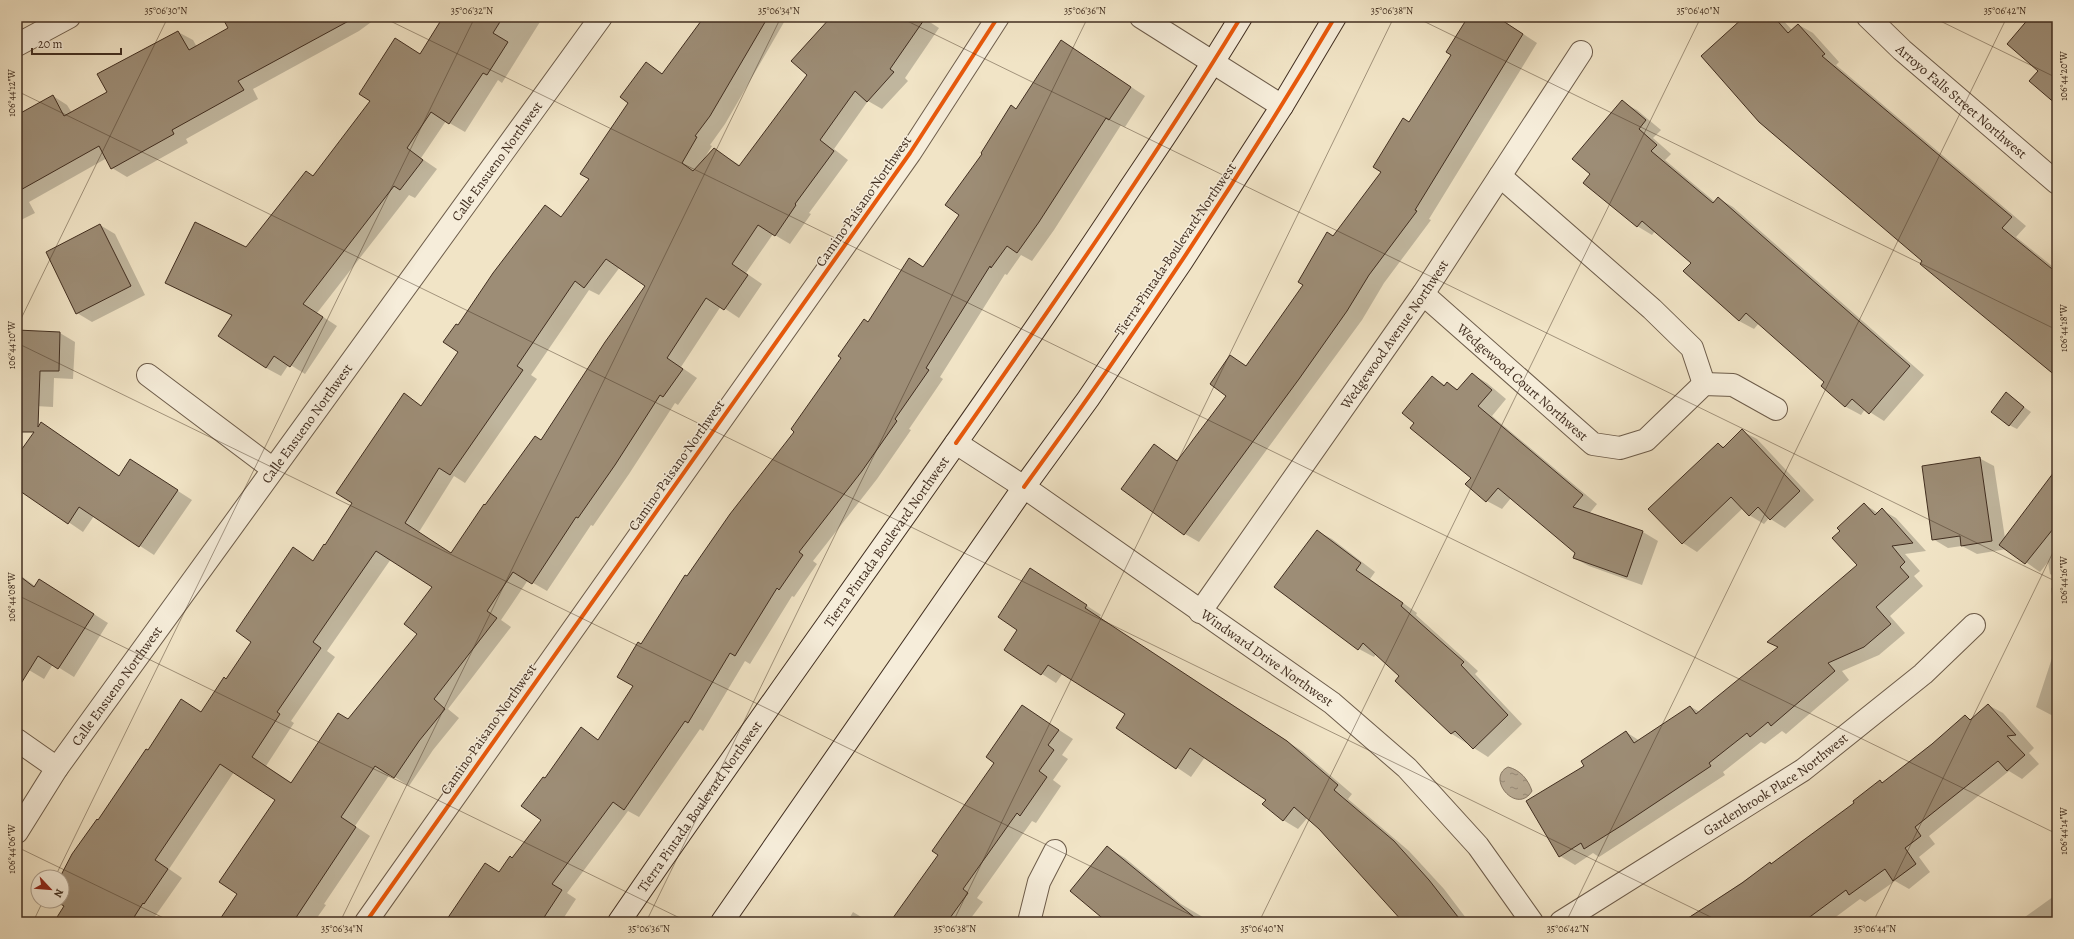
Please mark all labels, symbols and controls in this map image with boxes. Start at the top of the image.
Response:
text: 35°06'30"N [145,4,187,17]
text: 35°06'32"N [451,4,493,17]
text: 35°06'34"N [758,4,800,17]
text: 35°06'36"N [1064,4,1106,17]
text: 35°06'38"N [1371,4,1413,17]
text: 35°06'40"N [1676,4,1720,17]
text: 35°06'42"N [1984,4,2026,17]
scale bar [32,30,121,56]
text: 20 m [38,36,62,52]
street label: Arroyo Falls Street Northwest [1891,39,2031,163]
text: 106°44'20"W [2057,51,2070,101]
text: 106°44'12"W [5,68,18,117]
street label: Calle Ensueno Northwest [447,97,547,225]
street label: Camino Paisano Northwest [811,132,916,271]
street label: Tierra Pintada Boulevard Northwest [1110,159,1241,340]
street label: Wedgewood Avenue Northwest [1336,256,1453,414]
text: 106°44'18"W [2057,303,2070,352]
street label: Wedgewood Court Northwest [1452,319,1592,446]
text: 106°44'10"W [5,320,18,369]
street label: Calle Ensueno Northwest [257,360,357,488]
street label: Camino Paisano Northwest [624,396,729,535]
street label: Tierra Pintada Boulevard Northwest [820,452,954,631]
text: 106°44'16"W [2057,556,2070,604]
text: 106°44'08"W [5,571,18,622]
street label: Windward Drive Northwest [1196,604,1337,711]
street label: Calle Ensueno Northwest [67,622,167,750]
street label: Camino Paisano Northwest [436,660,541,799]
street label: Tierra Pintada Boulevard Northwest [633,717,767,896]
street label: Gardenbrook Place Northwest [1700,728,1852,840]
text: 106°44'14"W [2057,807,2070,855]
text: 106°44'06"W [5,824,18,874]
north arrow [30,869,70,909]
text: N [50,886,67,900]
text: 35°06'34"N [321,922,363,935]
text: 35°06'36"N [628,922,670,935]
text: 35°06'38"N [934,922,976,935]
text: 35°06'40"N [1240,922,1284,935]
text: 35°06'42"N [1547,922,1589,935]
text: 35°06'44"N [1854,922,1896,935]

